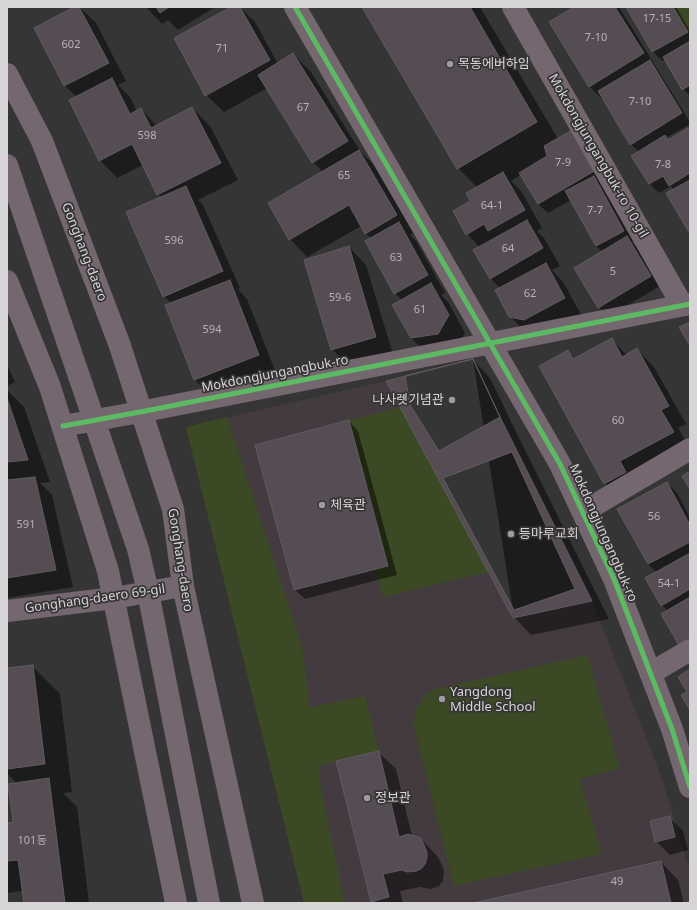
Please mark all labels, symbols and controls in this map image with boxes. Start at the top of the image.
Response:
house number: 17-15 [643,12,671,26]
house number: 7-10 [585,31,607,45]
house number: 602 [62,38,80,52]
house number: 71 [216,42,228,56]
place label: 목동에버하임 [458,56,530,72]
marker: 목동에버하임 [445,59,455,69]
street label: Mokdongjungangbuk-ro 10-gil [545,71,651,241]
house number: 7-10 [629,95,651,109]
house number: 67 [297,101,309,115]
house number: 598 [138,129,156,143]
house number: 7-9 [555,156,571,170]
house number: 7-8 [655,158,671,172]
house number: 65 [338,169,350,183]
house number: 64-1 [481,199,503,213]
street label: Gonghang-daero [58,200,110,304]
house number: 7-7 [587,204,603,218]
house number: 596 [165,234,183,248]
house number: 64 [502,242,514,256]
house number: 63 [390,251,402,265]
house number: 5 [610,265,616,279]
house number: 62 [524,287,536,301]
house number: 59-6 [329,291,351,305]
house number: 61 [414,303,426,317]
house number: 594 [203,323,221,337]
street label: Mokdongjungangbuk-ro [200,352,350,396]
place label: 나사렛기념관 [372,392,444,408]
marker: 나사렛기념관 [447,395,457,405]
house number: 60 [612,414,624,428]
street label: Mokdongjungangbuk-ro [565,462,641,604]
place label: 체육관 [330,497,366,513]
marker: 체육관 [317,500,327,510]
street label: Gonghang-daero [164,507,196,613]
house number: 56 [648,510,660,524]
house number: 591 [17,518,35,532]
place label: 등마루교회 [519,526,579,542]
marker: 등마루교회 [506,529,516,539]
house number: 54-1 [658,577,680,591]
street label: Gonghang-daero 69-gil [24,581,166,617]
place label: Yangdong Middle School [450,684,536,715]
marker: Yangdong Middle School [437,694,447,704]
place label: 정보관 [375,790,411,806]
marker: 정보관 [362,793,372,803]
house number: 101동 [18,834,46,848]
house number: 49 [611,875,623,889]

